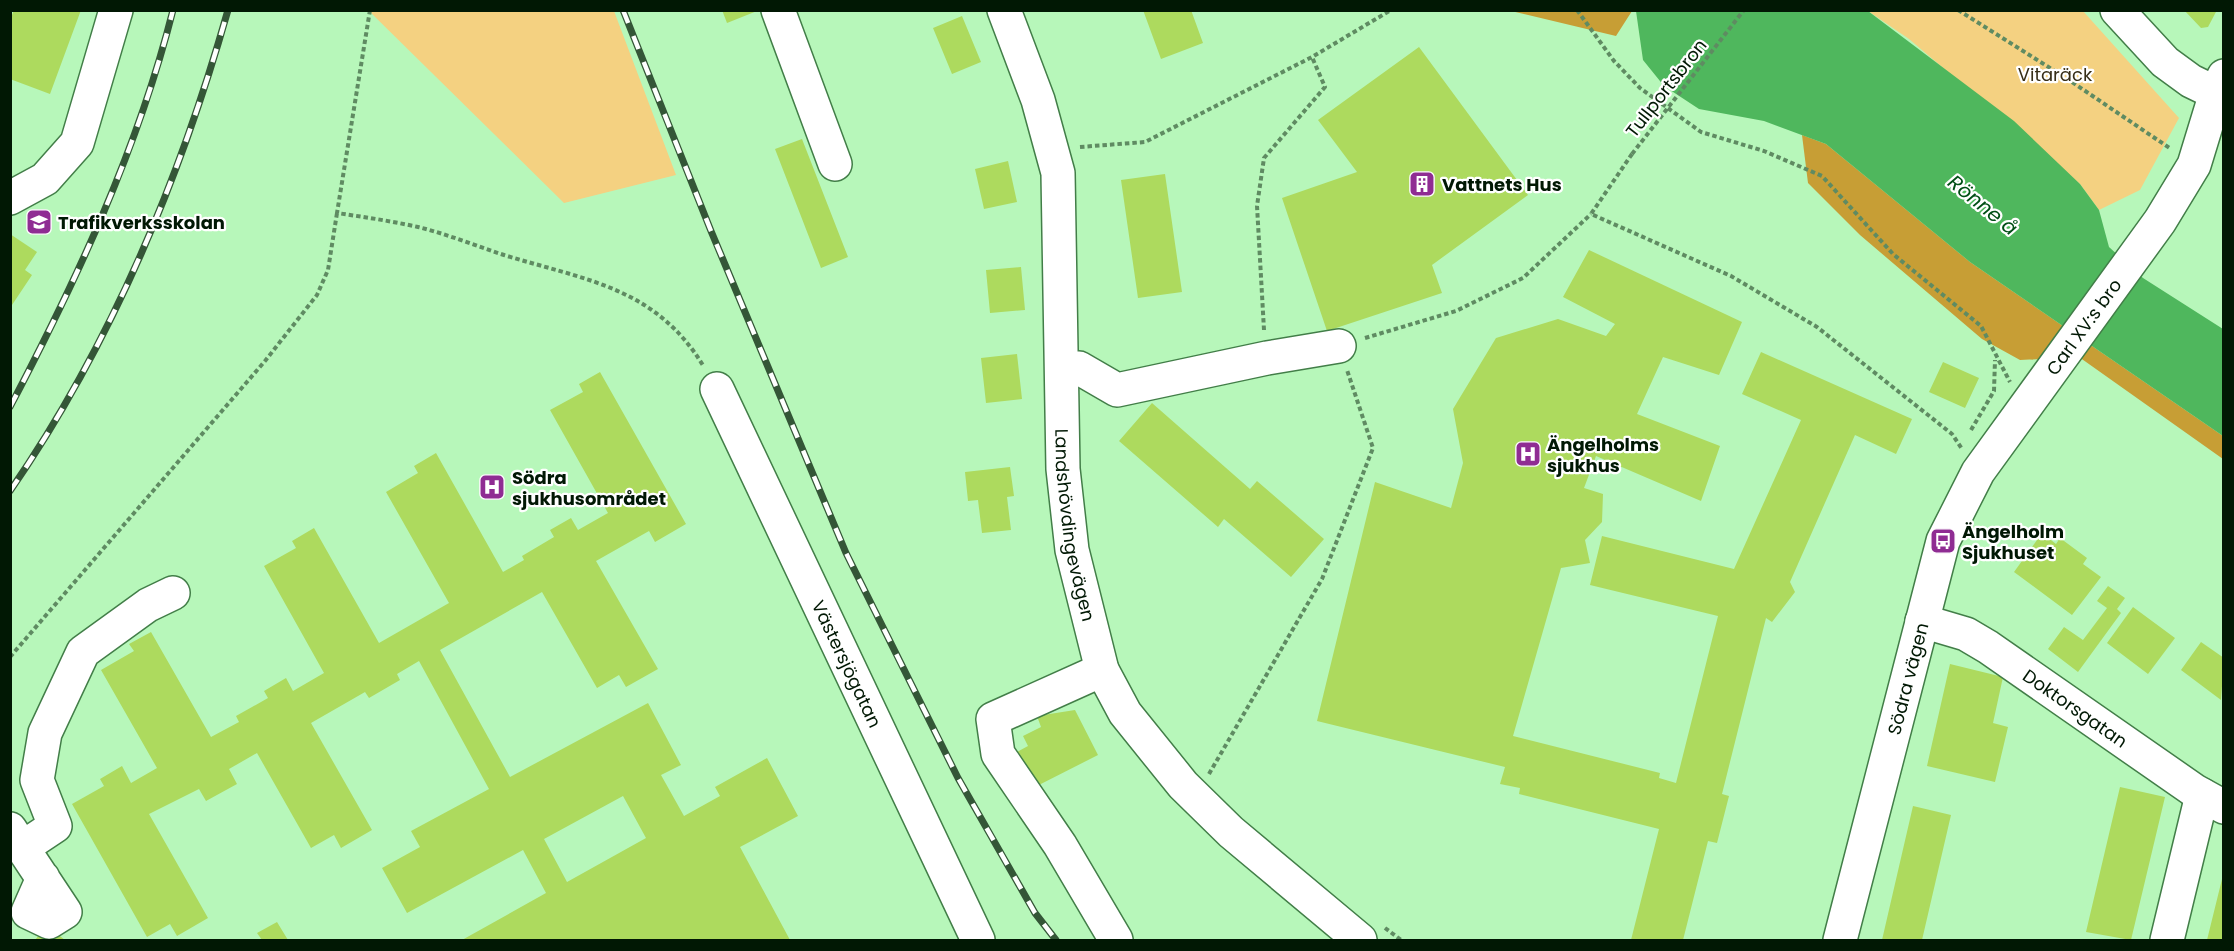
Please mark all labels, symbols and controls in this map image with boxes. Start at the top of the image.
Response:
street label: Tullportsbron [1620,34,1712,142]
park label: Vitaräck [2018,62,2093,87]
water label: Rönne å [1942,168,2024,242]
building icon: Vattnets Hus [1407,169,1437,199]
place label: Vattnets Hus [1442,172,1562,197]
school or university icon: Trafikverksskolan [24,207,54,237]
place label: Trafikverksskolan [58,210,225,235]
street label: Carl XV:s bro [2040,273,2127,380]
street label: Landshövdingevägen [1050,428,1102,624]
place label: Ängelholms sjukhus [1547,432,1659,478]
hospital icon: Ängelholms sjukhus [1513,439,1543,469]
place label: Södra sjukhusområdet [512,465,666,511]
hospital icon: Södra sjukhusområdet [477,472,507,502]
place label: Ängelholm Sjukhuset [1962,519,2064,565]
bus stop icon: Ängelholm Sjukhuset [1928,526,1958,556]
street label: Västersjögatan [806,596,888,732]
street label: Södra vägen [1881,620,1934,737]
street label: Doktorsgatan [2018,663,2133,753]

